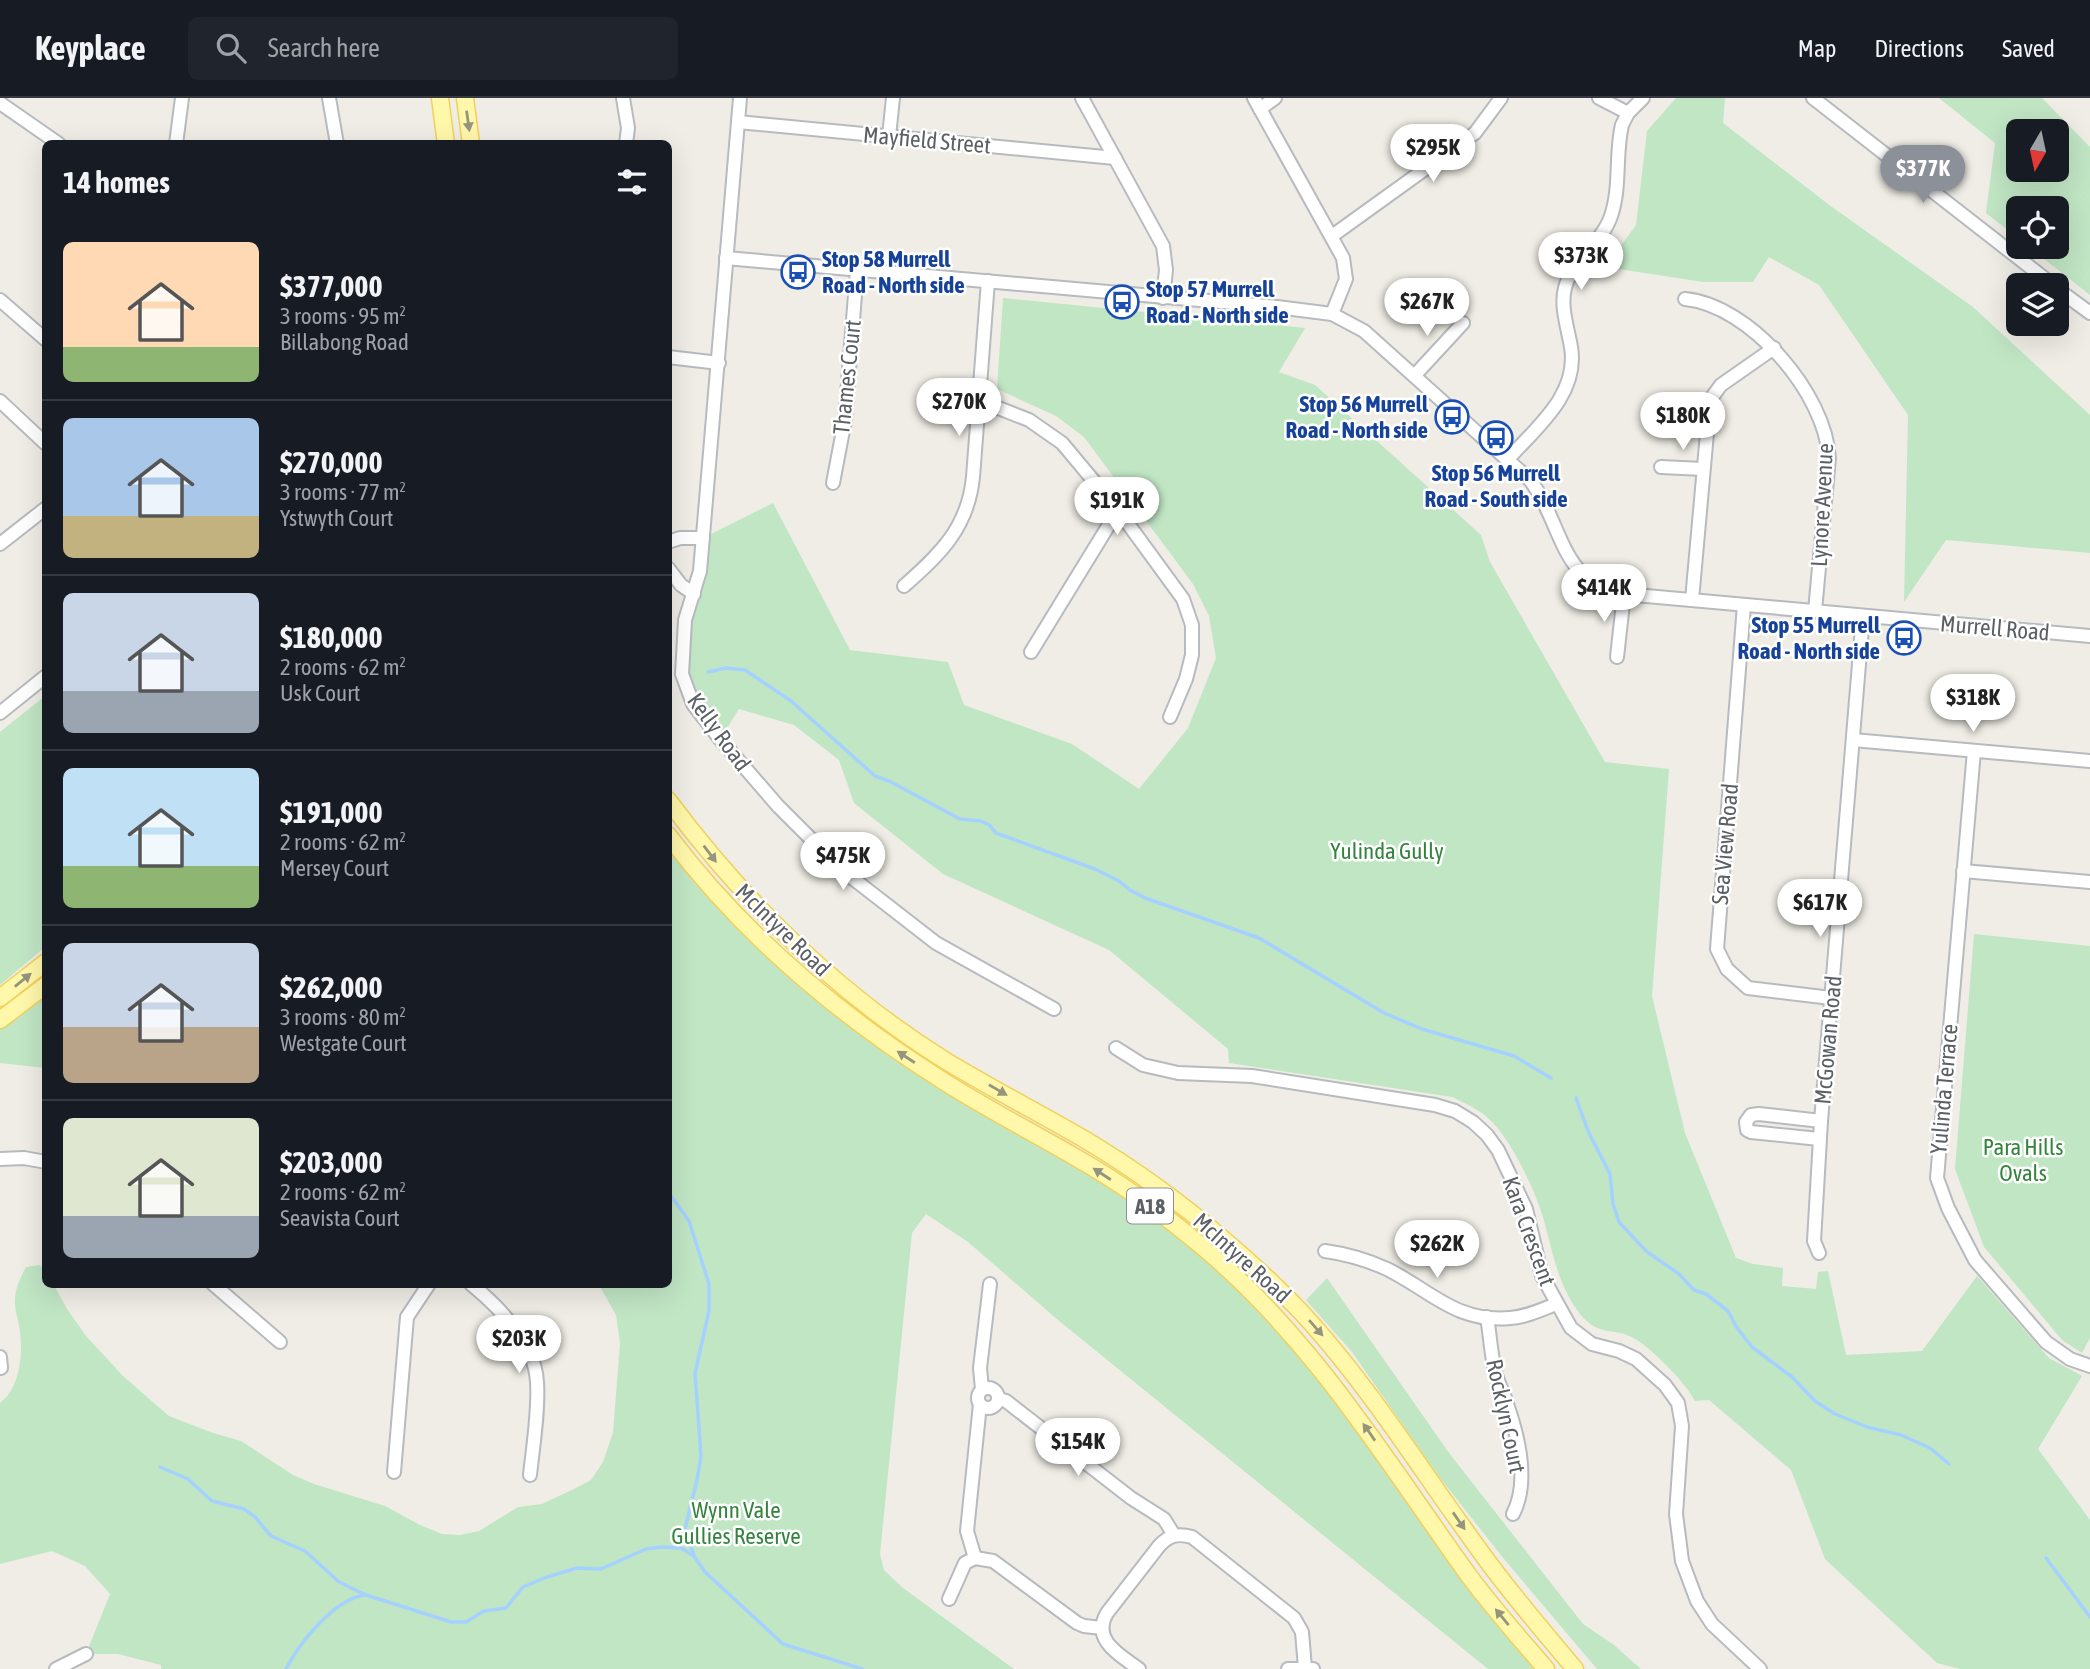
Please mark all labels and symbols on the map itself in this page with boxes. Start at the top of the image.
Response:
one-way arrow [463,110,474,132]
north arrow [2006,119,2068,182]
street label: Mayfield Street [862,121,992,159]
pin: $295K [1384,125,1482,184]
pin: $377K [1874,146,1972,205]
pin: $373K [1532,232,1630,292]
place label: Stop 58 Murrell Road - North side [822,246,965,298]
bus stop icon: Stop 58 Murrell Road - North side [779,253,817,291]
place label: Stop 57 Murrell Road - North side [1146,276,1289,328]
pin: $267K [1378,278,1476,338]
bus stop icon: Stop 57 Murrell Road - North side [1103,283,1141,321]
street label: Thames Court [828,318,866,436]
pin: $270K [910,378,1008,438]
place label: Stop 56 Murrell Road - North side [1285,391,1429,443]
pin: $180K [1634,392,1732,452]
bus stop icon: Stop 56 Murrell Road - North side [1433,398,1471,436]
bus stop icon: Stop 56 Murrell Road - South side [1477,419,1515,457]
street label: Lynore Avenue [1806,443,1838,567]
place label: Stop 56 Murrell Road - South side [1424,460,1568,512]
pin: $191K [1068,478,1166,537]
pin: $414K [1555,564,1653,624]
street label: Murrell Road [1939,610,2051,646]
place label: Stop 55 Murrell Road - North side [1737,612,1881,664]
bus stop icon: Stop 55 Murrell Road - North side [1885,619,1923,657]
pin: $318K [1924,674,2022,734]
street label: Kelly Road [682,688,756,776]
street label: Sea View Road [1707,782,1743,906]
pin: $475K [794,832,892,892]
park label: Yulinda Gully [1330,838,1444,864]
one-way arrow [703,845,717,863]
street label: McIntyre Road [730,879,836,981]
pin: $617K [1771,880,1869,939]
one-way arrow [14,973,32,988]
street label: McGowan Road [1809,975,1847,1105]
street label: Yulinda Terrace [1925,1023,1963,1155]
one-way arrow [897,1051,916,1064]
one-way arrow [988,1084,1007,1097]
park label: Para Hills Ovals [1983,1134,2063,1186]
one-way arrow [1092,1167,1111,1180]
street label: Kara Crescent [1497,1173,1561,1289]
road number: A18 [1127,1188,1173,1224]
street label: McIntyre Road [1188,1208,1296,1308]
pin: $262K [1388,1220,1486,1280]
pin: $203K [470,1316,568,1375]
one-way arrow [1308,1319,1324,1337]
street label: Rocklyn Court [1481,1357,1531,1475]
pin: $154K [1029,1418,1127,1478]
one-way arrow [1362,1423,1376,1441]
park label: Wynn Vale Gullies Reserve [671,1497,801,1549]
one-way arrow [1452,1512,1466,1530]
one-way arrow [1495,1608,1510,1625]

